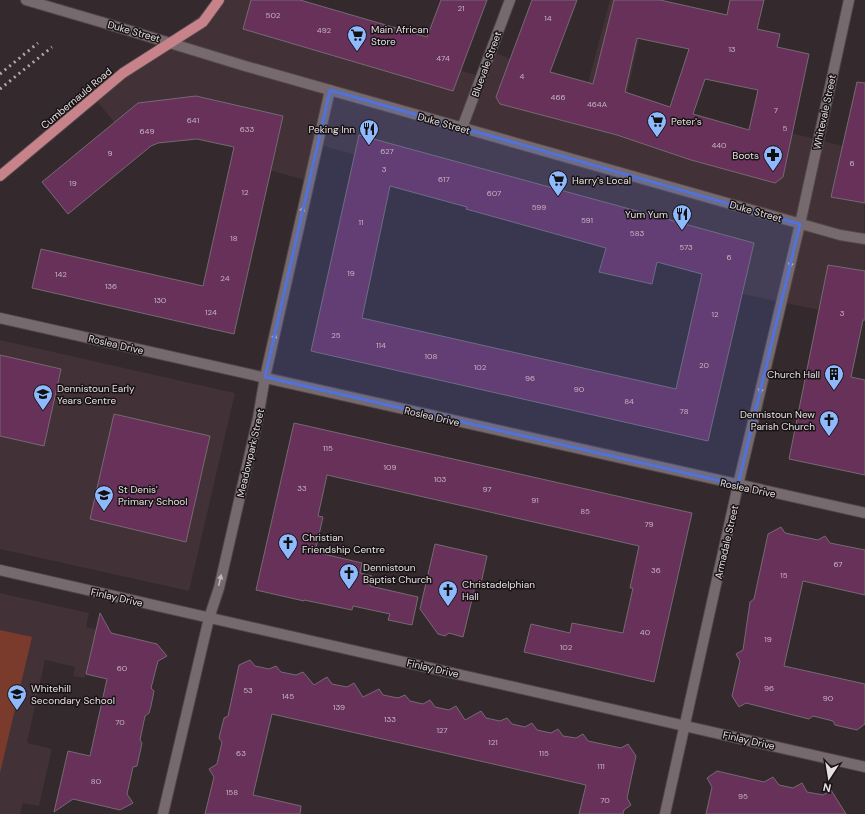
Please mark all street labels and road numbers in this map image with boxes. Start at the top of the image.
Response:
street label: Duke Street [106,18,162,45]
street label: Bluevale Street [469,30,504,99]
street label: Cumbernauld Road [38,65,115,132]
street label: Whitevale Street [810,73,839,151]
street label: Duke Street [416,110,472,137]
street label: Duke Street [728,198,784,225]
street label: Roslea Drive [87,332,145,357]
street label: Roslea Drive [403,404,461,429]
street label: Meadowpark Street [234,407,267,499]
street label: Roslea Drive [719,476,777,501]
street label: Armadale Street [712,504,741,580]
street label: Finlay Drive [90,585,144,610]
street label: Finlay Drive [406,656,460,681]
street label: Finlay Drive [722,728,776,753]

